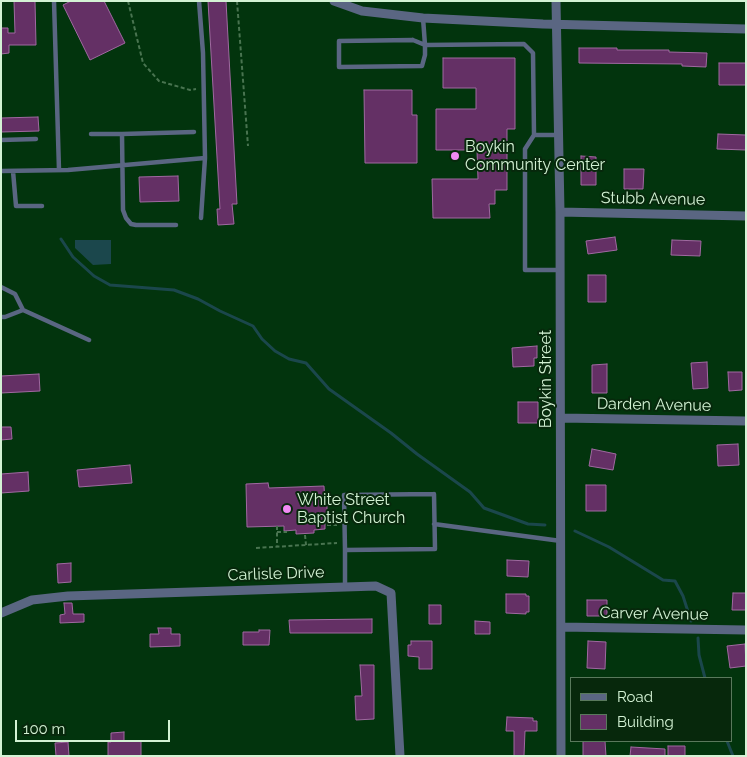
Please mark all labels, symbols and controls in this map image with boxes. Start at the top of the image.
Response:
place label: Boykin Community Center [465,137,605,175]
marker: Boykin Community Center [449,150,461,162]
street label: Stubb Avenue [601,188,705,210]
street label: Boykin Street [536,330,556,428]
street label: Darden Avenue [597,394,711,416]
place label: White Street Baptist Church [297,490,405,528]
marker: White Street Baptist Church [281,503,293,515]
street label: Carlisle Drive [227,563,325,585]
street label: Carver Avenue [599,603,709,625]
legend [570,677,732,742]
text: Road [617,688,653,706]
scale bar [18,710,172,742]
text: Building [617,713,674,731]
text: 100 m [23,720,65,738]

